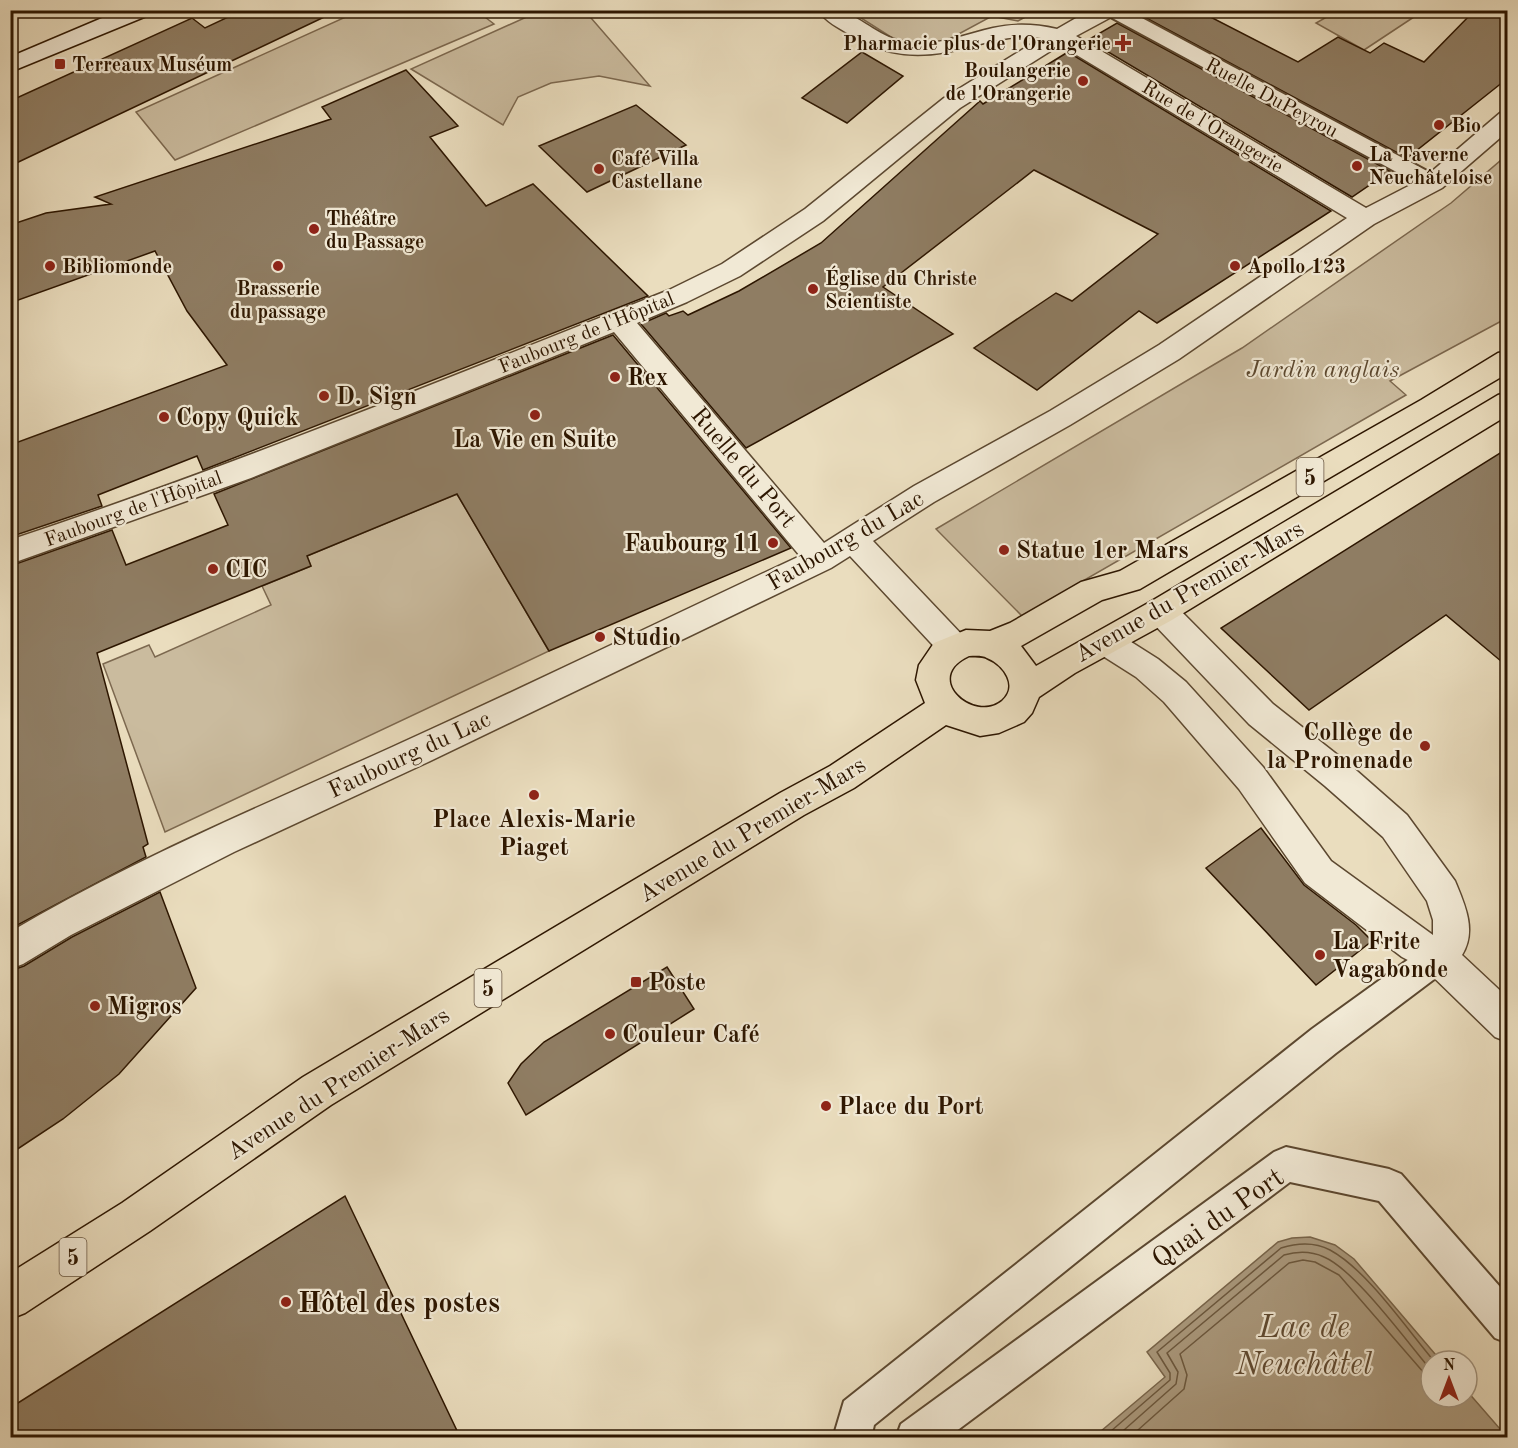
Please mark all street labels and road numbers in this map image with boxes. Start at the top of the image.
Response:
street label: Ruelle DuPeyrou [1201,55,1341,142]
street label: Rue de l'Orangerie [1138,78,1286,178]
street label: Faubourg de l'Hôpital [496,289,677,378]
street label: Ruelle du Port [685,403,800,533]
road number: 5 [1296,458,1324,496]
street label: Faubourg de l'Hôpital [42,468,225,551]
street label: Faubourg du Lac [764,487,928,596]
street label: Avenue du Premier-Mars [1072,517,1308,668]
street label: Faubourg du Lac [325,708,495,804]
street label: Avenue du Premier-Mars [636,754,871,908]
road number: 5 [474,969,502,1007]
street label: Avenue du Premier-Mars [224,1004,455,1165]
street label: Quai du Port [1148,1164,1290,1275]
road number: 5 [60,1238,86,1276]

